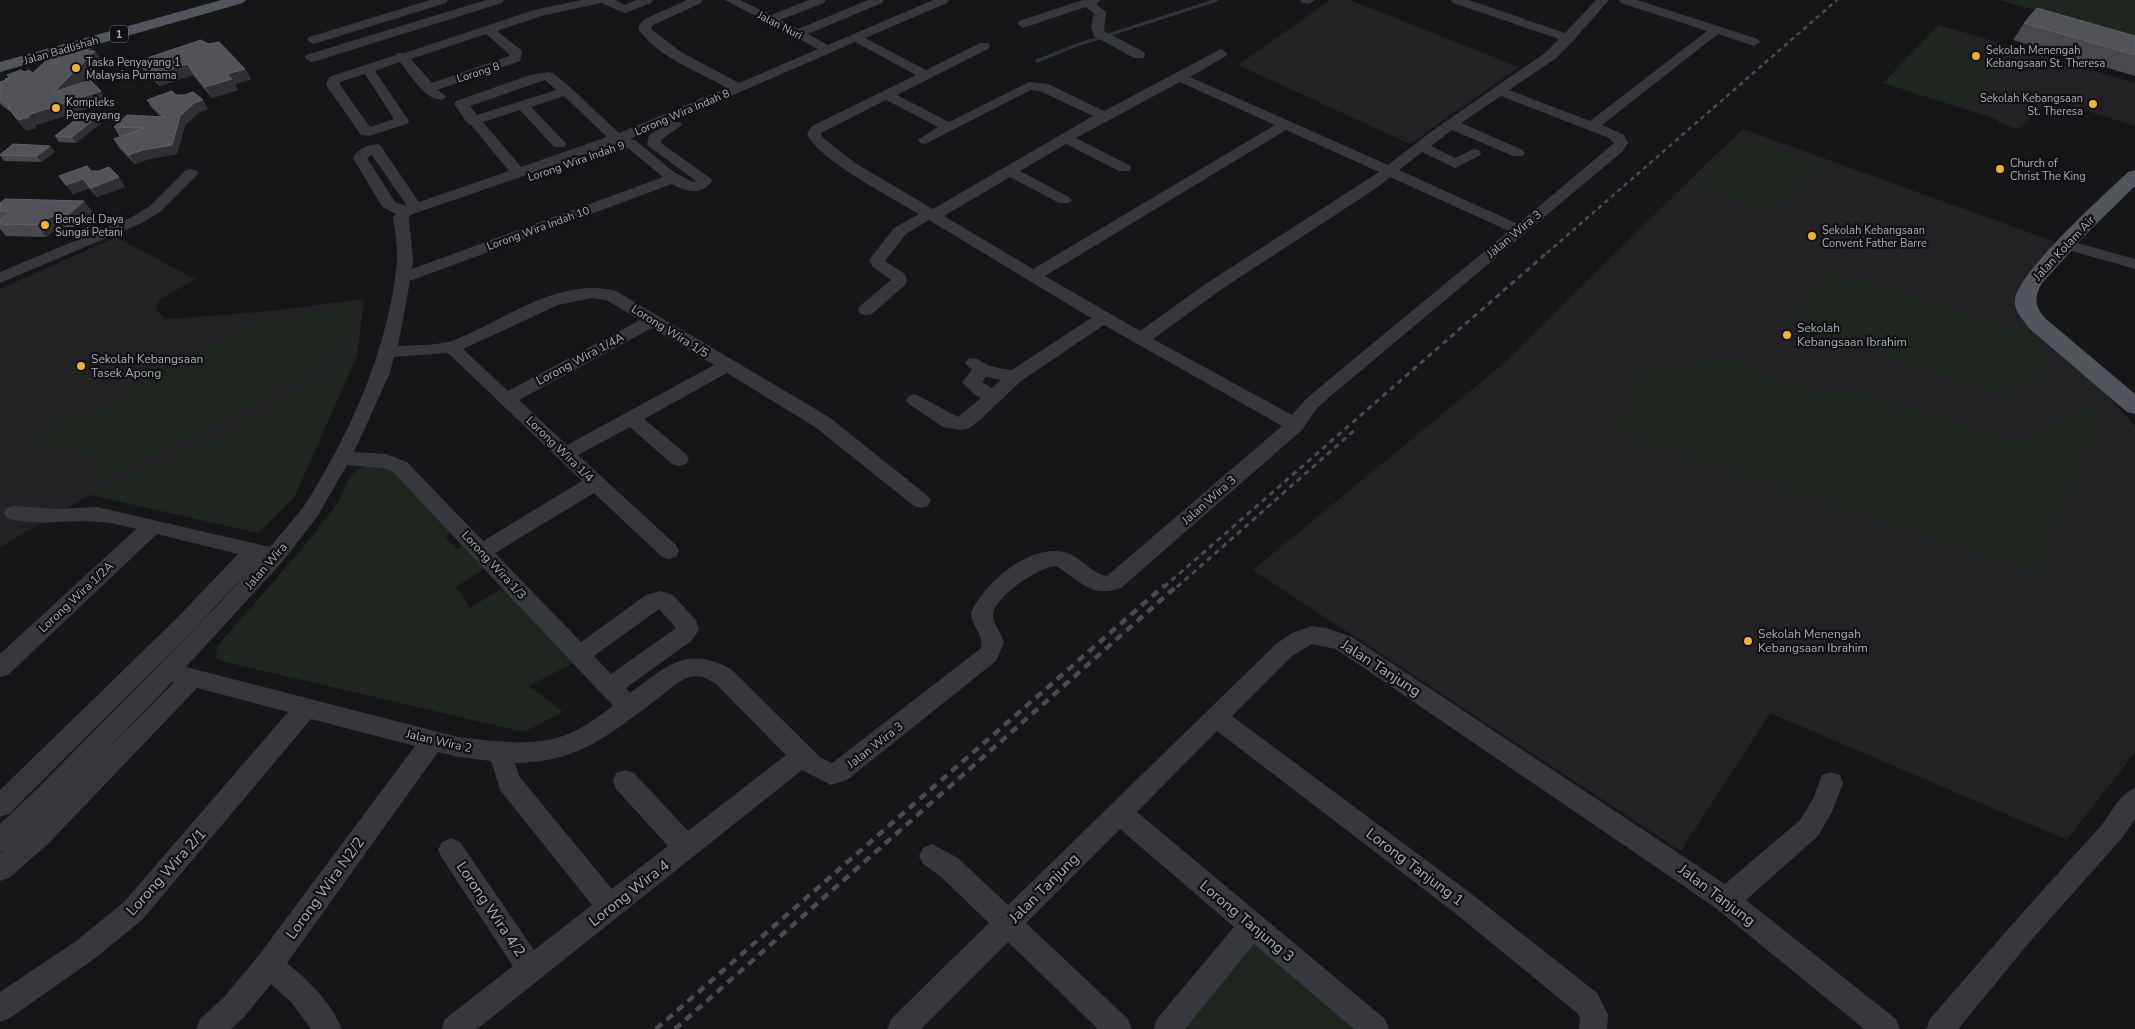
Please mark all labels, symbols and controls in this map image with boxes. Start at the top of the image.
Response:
street label: Jalan Nuri [754,7,805,43]
road number: 1 [110,26,128,42]
street label: Jalan Badlishah [21,33,100,69]
place label: Sekolah Menengah Kebangsaan St. Theresa [1986,43,2105,71]
marker: Sekolah Menengah Kebangsaan St. Theresa [1970,50,1982,62]
place label: Taska Penyayang 1 Malaysia Purnama [86,55,181,83]
street label: Lorong 8 [455,58,502,86]
marker: Taska Penyayang 1 Malaysia Purnama [70,62,82,74]
street label: Lorong Wira Indah 8 [632,86,732,139]
place label: Sekolah Kebangsaan St. Theresa [1980,91,2083,119]
place label: Kompleks Penyayang [66,95,120,123]
marker: Sekolah Kebangsaan St. Theresa [2087,98,2099,110]
marker: Kompleks Penyayang [50,102,62,114]
street label: Lorong Wira Indah 9 [526,138,627,185]
place label: Church of Christ The King [2010,156,2086,184]
marker: Church of Christ The King [1994,163,2006,175]
street label: Lorong Wira Indah 10 [485,203,592,254]
street label: Jalan Wira 3 [1482,206,1545,262]
place label: Bengkel Daya Sungai Petani [55,212,124,240]
street label: Jalan Kolam Air [2029,212,2099,285]
marker: Bengkel Daya Sungai Petani [39,219,51,231]
place label: Sekolah Kebangsaan Convent Father Barre [1822,223,1927,251]
marker: Sekolah Kebangsaan Convent Father Barre [1806,230,1818,242]
street label: Lorong Wira 1/5 [628,301,712,361]
place label: Sekolah Kebangsaan Ibrahim [1797,320,1907,350]
street label: Lorong Wira 1/4A [533,329,627,389]
marker: Sekolah Kebangsaan Ibrahim [1781,329,1793,341]
place label: Sekolah Kebangsaan Tasek Apong [91,351,203,381]
marker: Sekolah Kebangsaan Tasek Apong [75,360,87,372]
street label: Lorong Wira 1/4 [523,413,597,485]
street label: Jalan Wira 3 [1178,472,1240,529]
street label: Lorong Wira 1/3 [458,527,530,603]
street label: Jalan Wira [241,539,291,593]
street label: Lorong Wira 1/2A [35,558,117,636]
place label: Sekolah Menengah Kebangsaan Ibrahim [1758,626,1868,656]
street label: Jalan Tanjung [1336,634,1425,701]
marker: Sekolah Menengah Kebangsaan Ibrahim [1742,635,1754,647]
street label: Jalan Wira 3 [843,718,906,773]
street label: Jalan Wira 2 [404,725,473,756]
street label: Lorong Wira 2/1 [122,824,210,920]
street label: Lorong Tanjung 1 [1362,824,1468,910]
street label: Lorong Wira N2/2 [281,833,369,943]
street label: Jalan Tanjung [1004,849,1083,928]
street label: Lorong Wira 4 [585,855,673,931]
street label: Lorong Wira 4/2 [452,858,530,960]
street label: Jalan Tanjung [1674,859,1759,930]
street label: Lorong Tanjung 3 [1196,876,1298,966]

